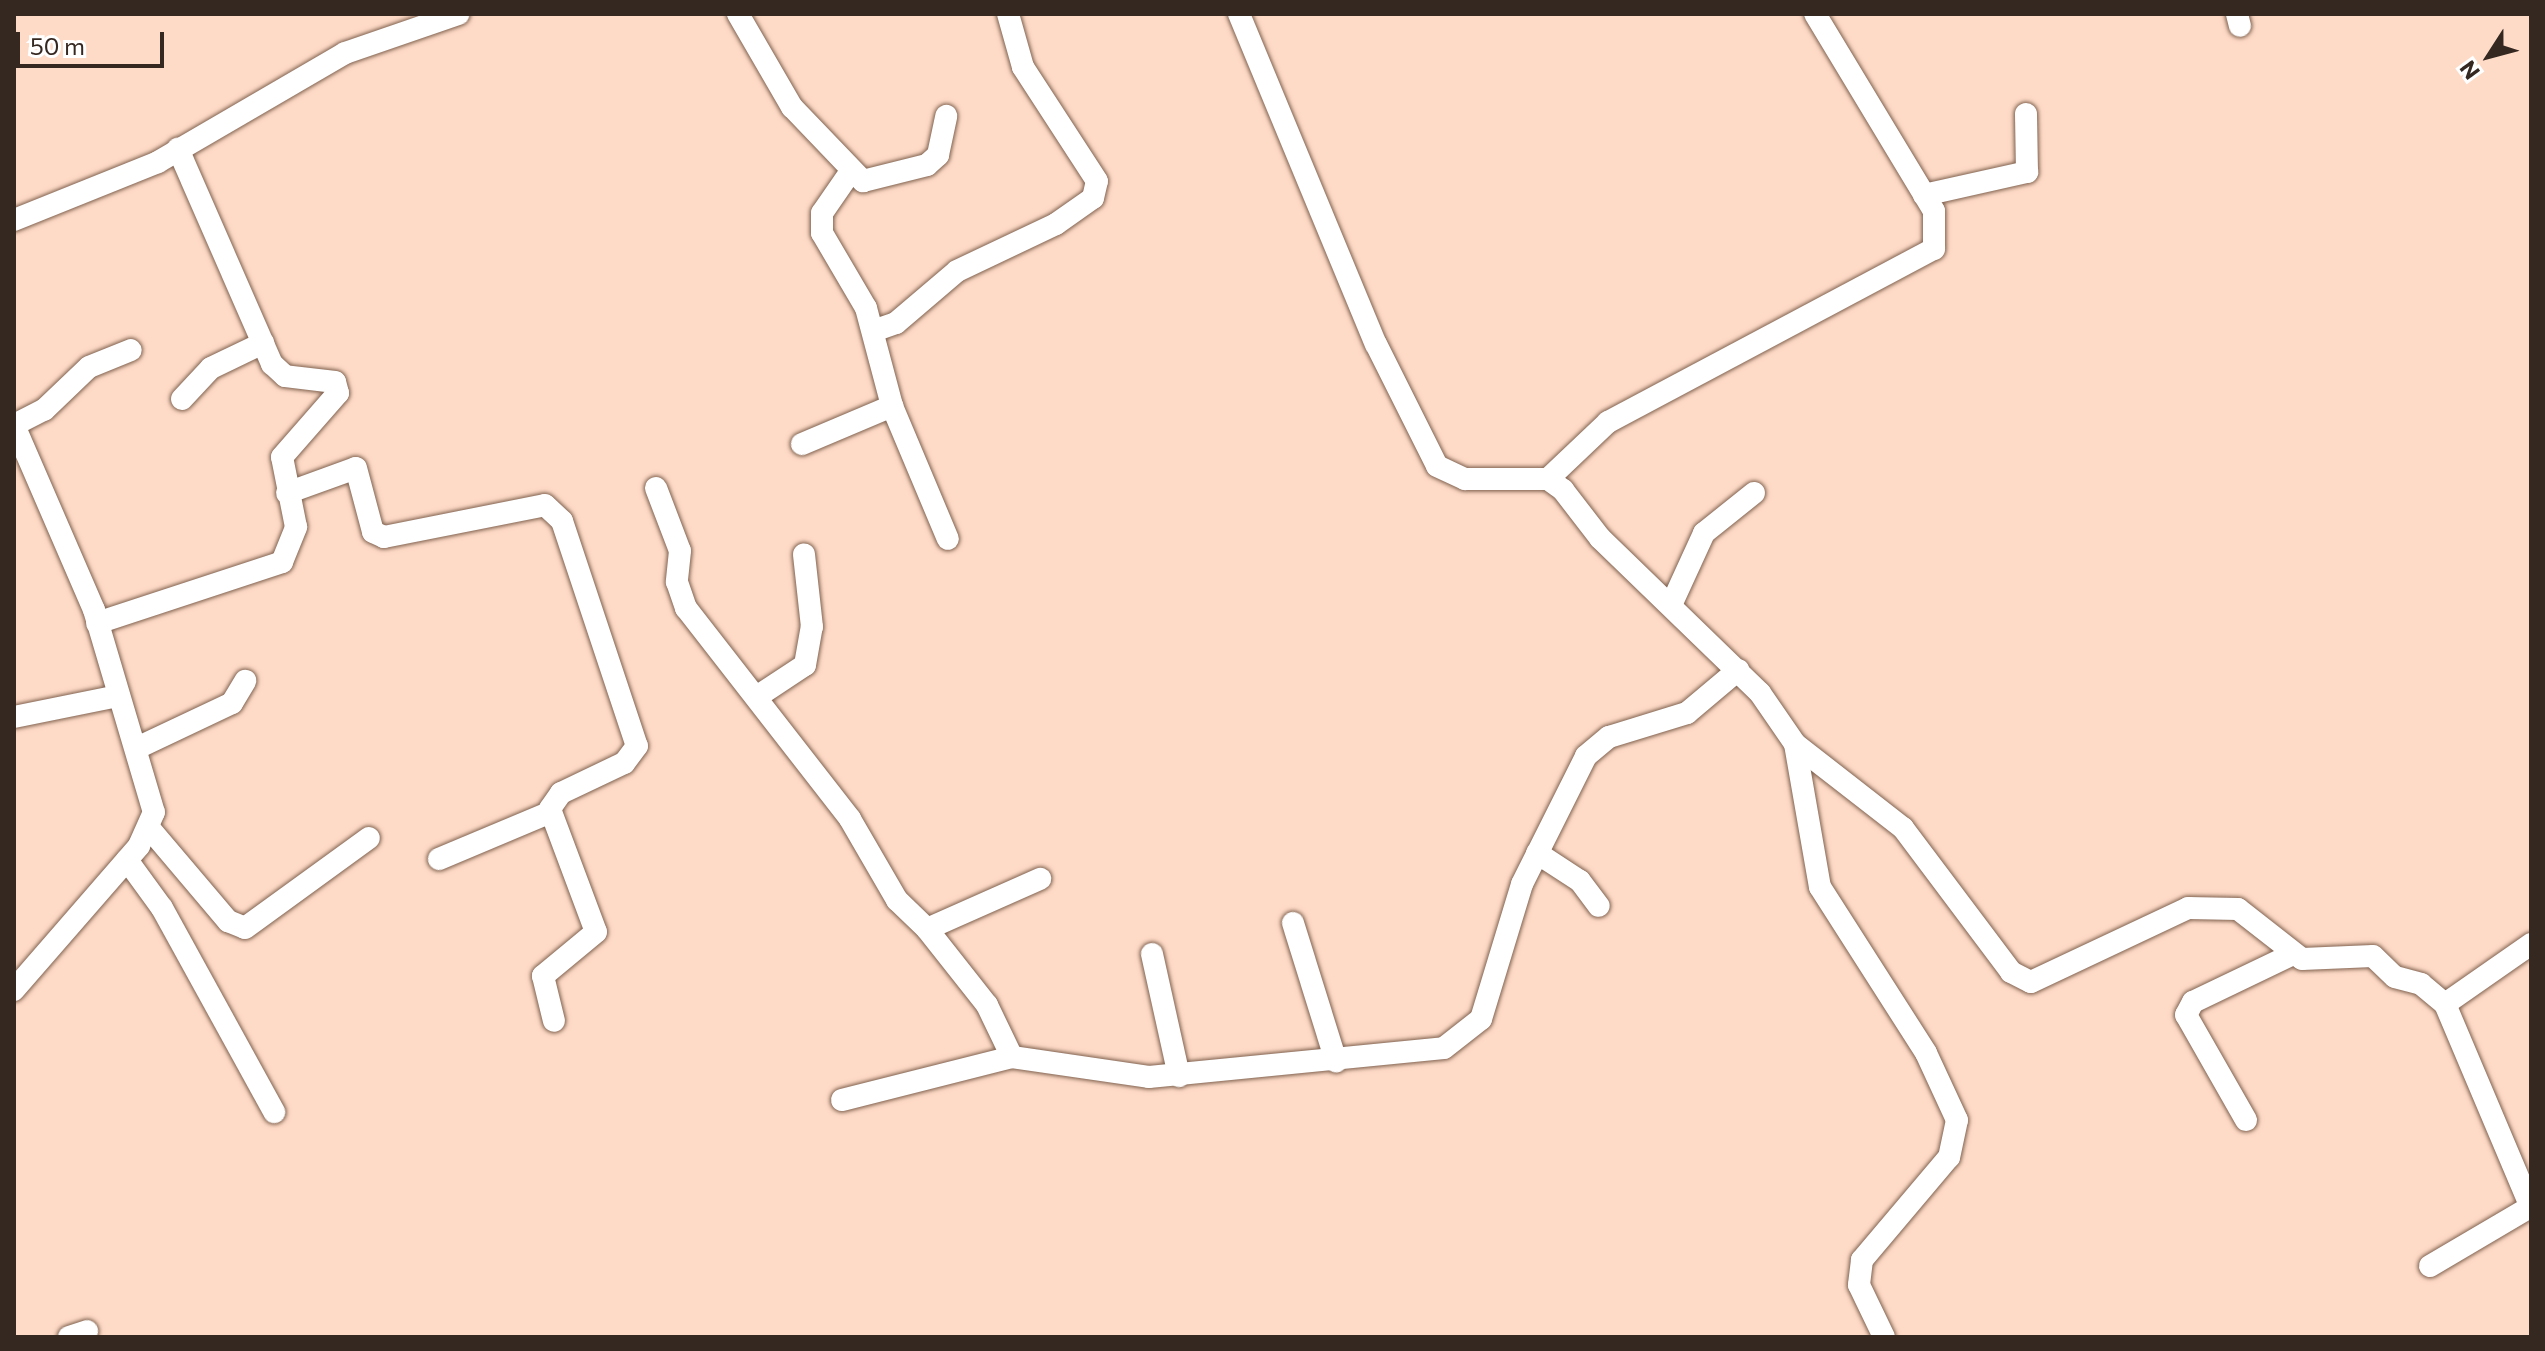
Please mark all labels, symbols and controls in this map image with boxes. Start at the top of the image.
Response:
scale bar [20,16,168,66]
north arrow [2449,16,2529,96]
text: 50 m [30,31,85,60]
text: N [2453,56,2485,85]

